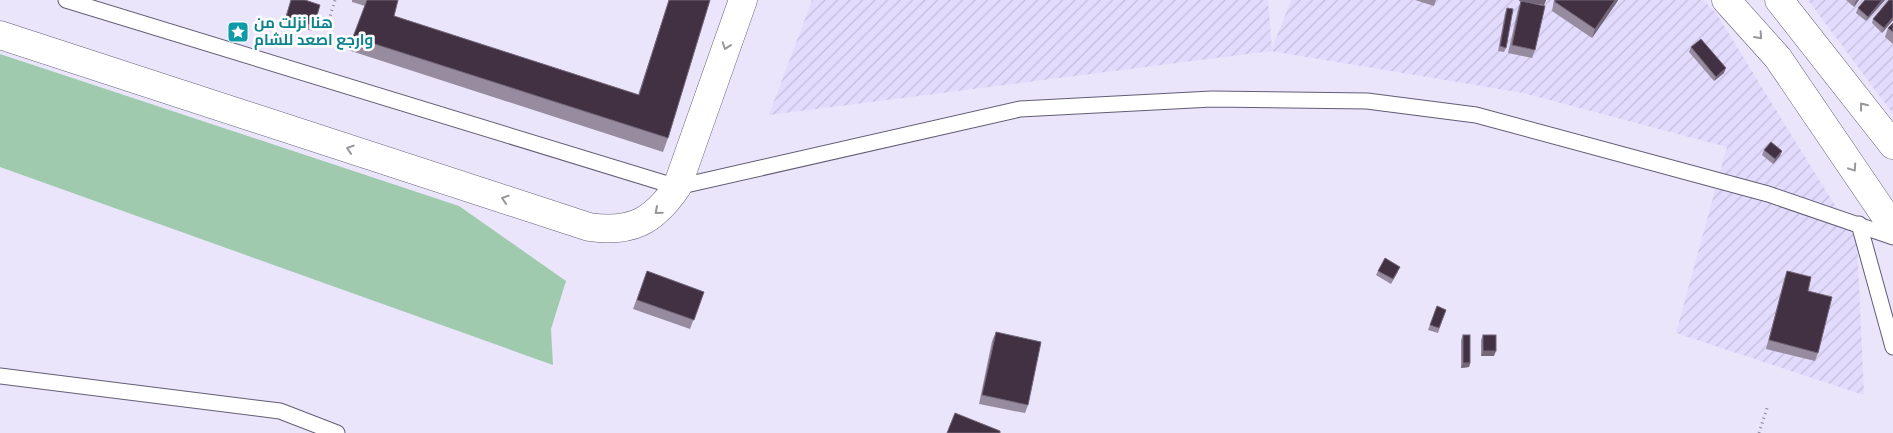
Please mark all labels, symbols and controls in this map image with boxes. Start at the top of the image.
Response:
place label: هنا نزلت من وارجع اصعد للشام [254,14,373,50]
place icon: هنا نزلت من وارجع اصعد للشام [226,20,250,44]
one-way arrow [1753,31,1762,40]
one-way arrow [722,41,732,50]
one-way arrow [1861,103,1869,112]
one-way arrow [346,145,355,155]
one-way arrow [1847,162,1856,172]
one-way arrow [501,195,509,205]
one-way arrow [654,205,663,214]

